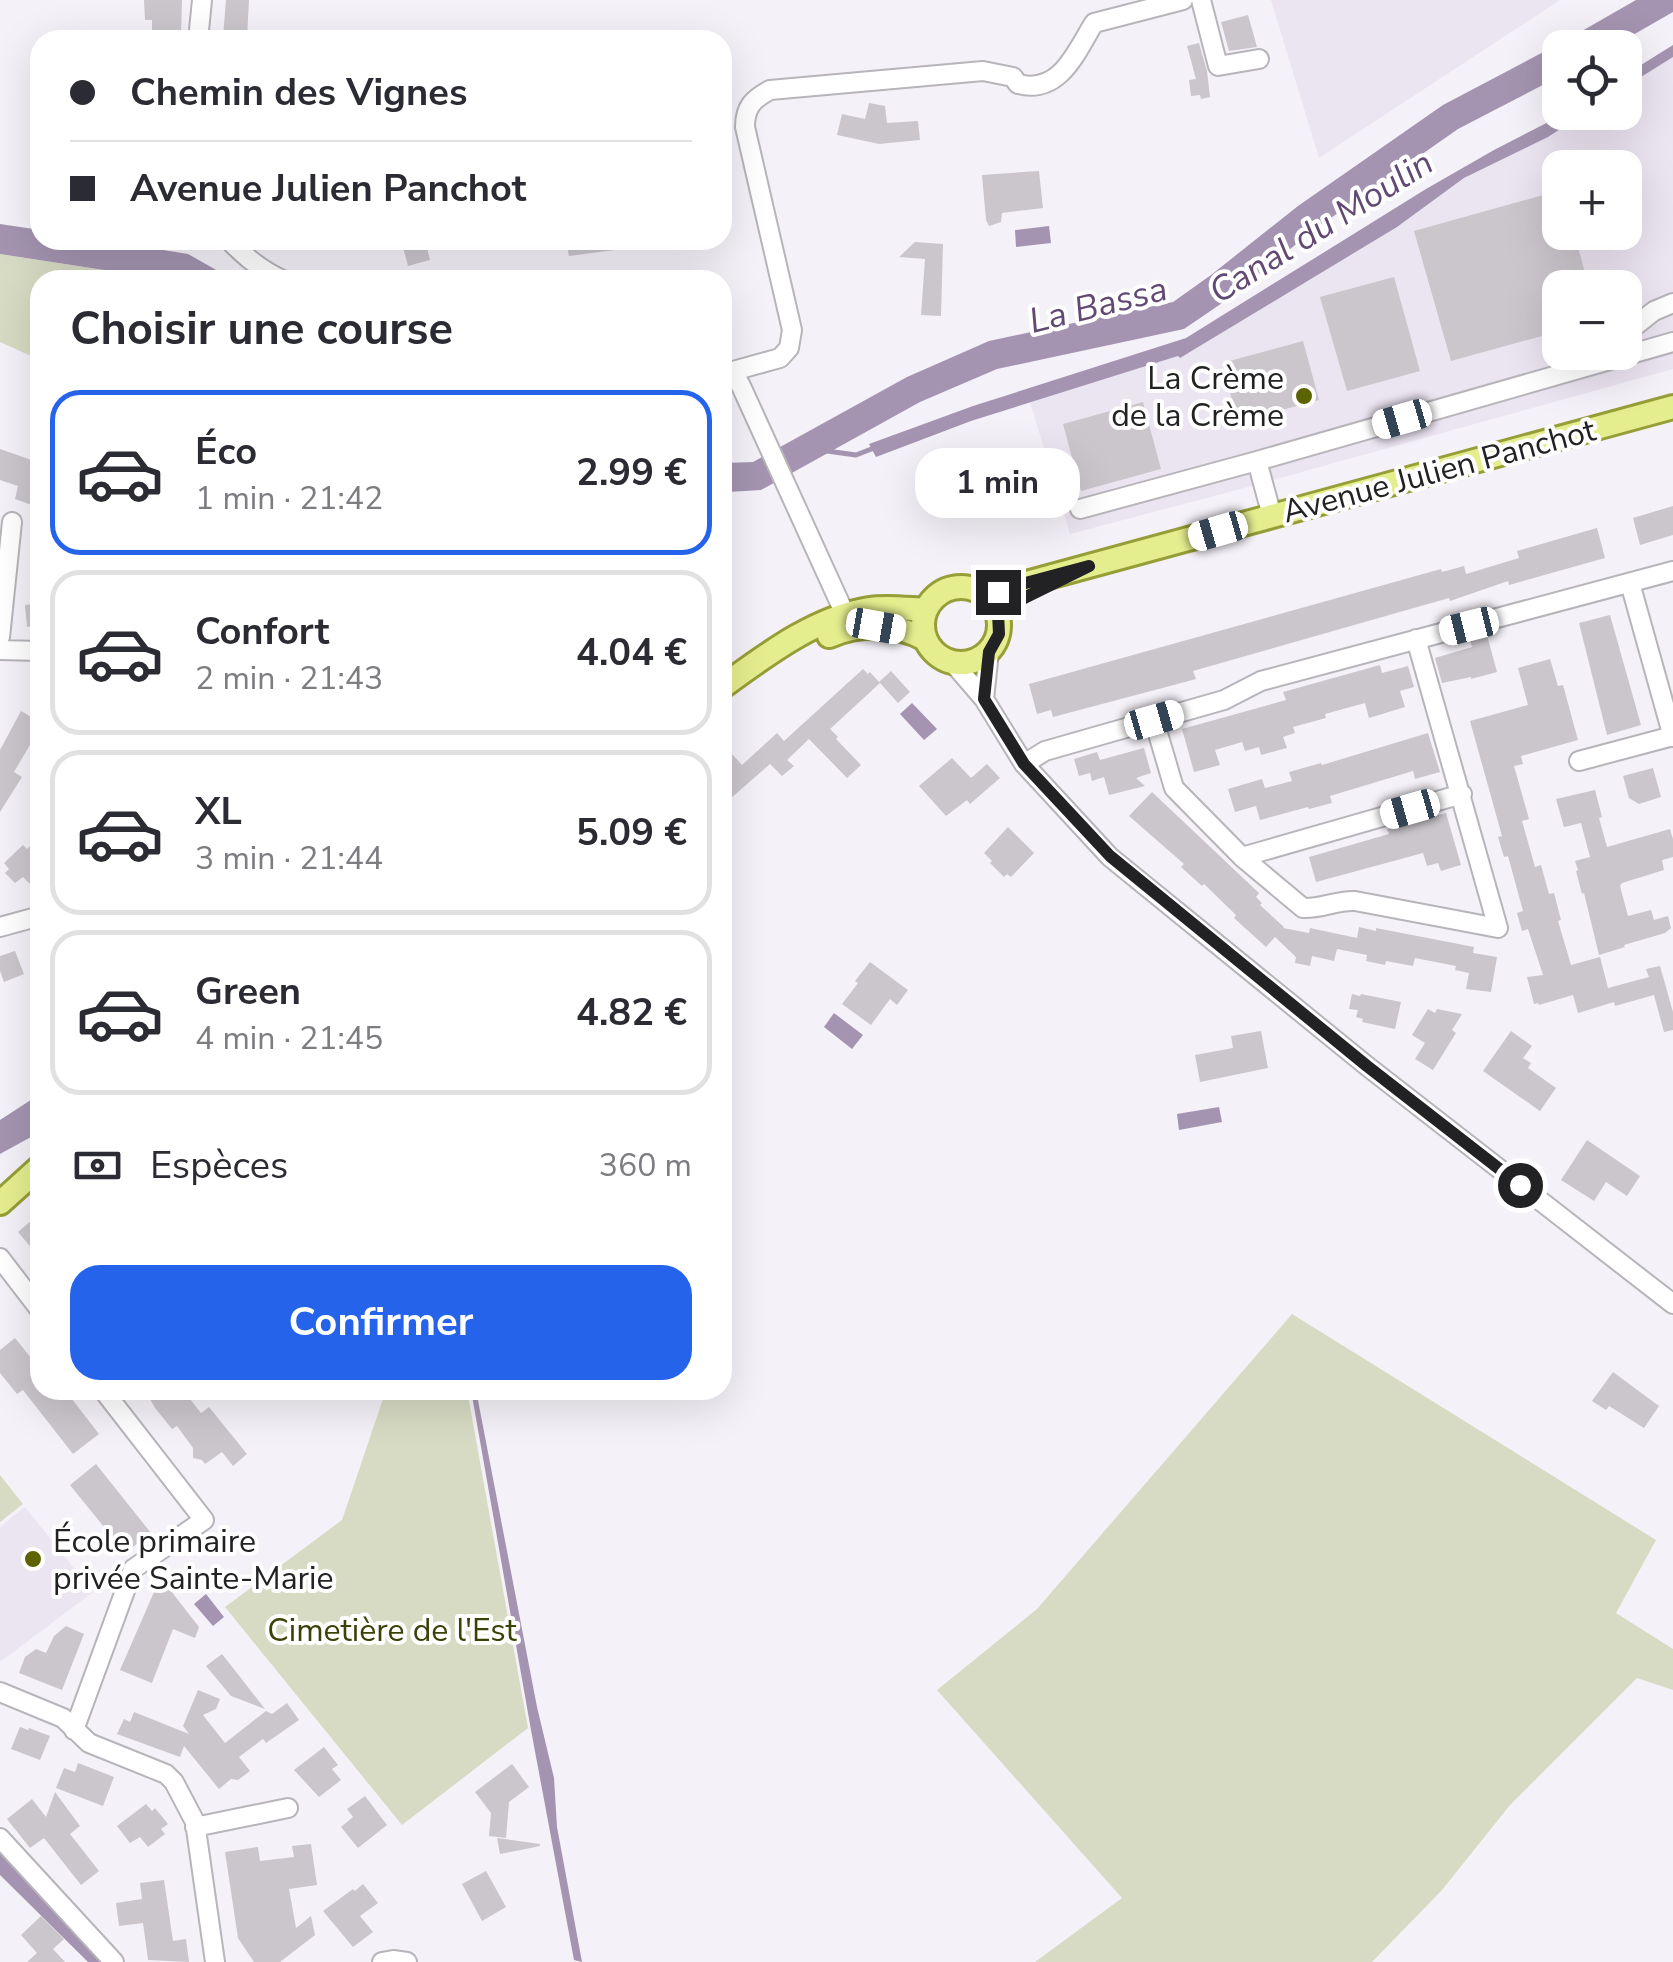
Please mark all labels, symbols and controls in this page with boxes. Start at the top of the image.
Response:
map controls [1542,30,1642,370]
button: locate [1542,30,1642,130]
text: Chemin des Vignes [130,67,467,118]
water label: Canal du Moulin [1200,139,1442,315]
button: + [1542,150,1642,250]
text: Avenue Julien Panchot [130,163,526,214]
water label: La Bassa [1024,265,1172,345]
button: − [1542,270,1642,370]
text: Choisir une course [70,299,453,360]
place label: La Crème de la Crème [1111,357,1284,437]
marker: La Crème de la Crème [1293,385,1315,407]
car [1369,396,1435,442]
street label: Avenue Julien Panchot [1278,408,1601,533]
text: Éco [195,426,257,477]
icon: car [75,428,165,518]
text: 2.99 € [576,447,687,498]
callout: 1 min [916,447,1080,517]
text: 1 min [956,461,1039,504]
text: 1 min · 21:42 [195,477,383,520]
car [1185,508,1251,554]
route end [976,570,1021,615]
car [1436,604,1502,648]
text: Confort [195,606,329,657]
car [844,606,908,646]
icon: car [75,608,165,698]
text: 4.04 € [576,627,687,678]
text: 2 min · 21:43 [195,657,383,700]
car [1121,697,1187,743]
text: XL [195,786,242,837]
car [1377,786,1443,832]
icon: car [75,788,165,878]
text: 5.09 € [576,807,687,858]
text: 3 min · 21:44 [195,837,383,880]
text: Green [195,966,301,1017]
icon: car [75,968,165,1058]
text: 4.82 € [576,987,687,1038]
text: 4 min · 21:45 [195,1017,383,1060]
icon: cash [70,1138,125,1193]
text: Espèces [150,1140,288,1191]
text: 360 m [599,1144,692,1187]
route start [1498,1163,1543,1208]
button: Confirmer [70,1265,692,1380]
place label: École primaire privée Sainte-Marie [53,1520,334,1600]
marker: École primaire privée Sainte-Marie [22,1548,44,1570]
park label: Cimetière de l'Est [267,1609,518,1652]

